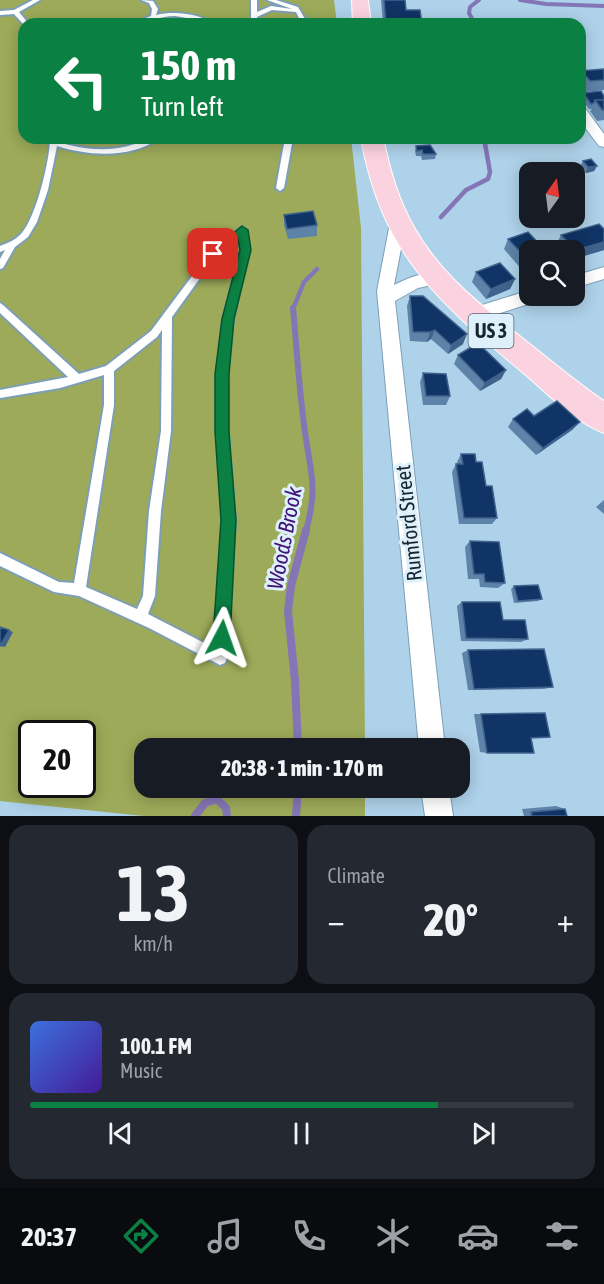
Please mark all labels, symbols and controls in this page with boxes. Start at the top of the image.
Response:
text: 150 m [141,41,236,89]
icon: left [42,42,120,120]
text: Turn left [141,91,224,122]
north arrow [519,162,585,228]
map controls [519,162,585,306]
pin [187,228,238,279]
icon: arrive [196,237,229,270]
button: search [519,240,585,306]
road number: US 3 [468,314,514,348]
street label: Rumford Street [390,464,426,582]
water label: Woods Brook [261,484,307,591]
position arrow [190,606,254,670]
speed limit sign: 20 [18,720,96,798]
text: 20:38 · 1 min · 170 m [221,755,383,781]
text: 13 [117,848,190,938]
text: Climate [328,864,385,887]
text: 20° [423,894,478,946]
text: − [328,901,345,939]
text: + [557,901,574,939]
text: km/h [133,932,173,955]
text: 100.1 FM [120,1033,192,1059]
text: Music [120,1059,162,1082]
icon: previous [104,1117,137,1150]
icon: pause [285,1117,318,1150]
icon: next [467,1117,500,1150]
icon: directions [120,1215,162,1257]
icon: music [204,1215,246,1257]
icon: phone [288,1215,330,1257]
icon: climate [372,1215,414,1257]
icon: car [457,1215,499,1257]
icon: filters [541,1215,583,1257]
text: 20:37 [21,1221,77,1252]

